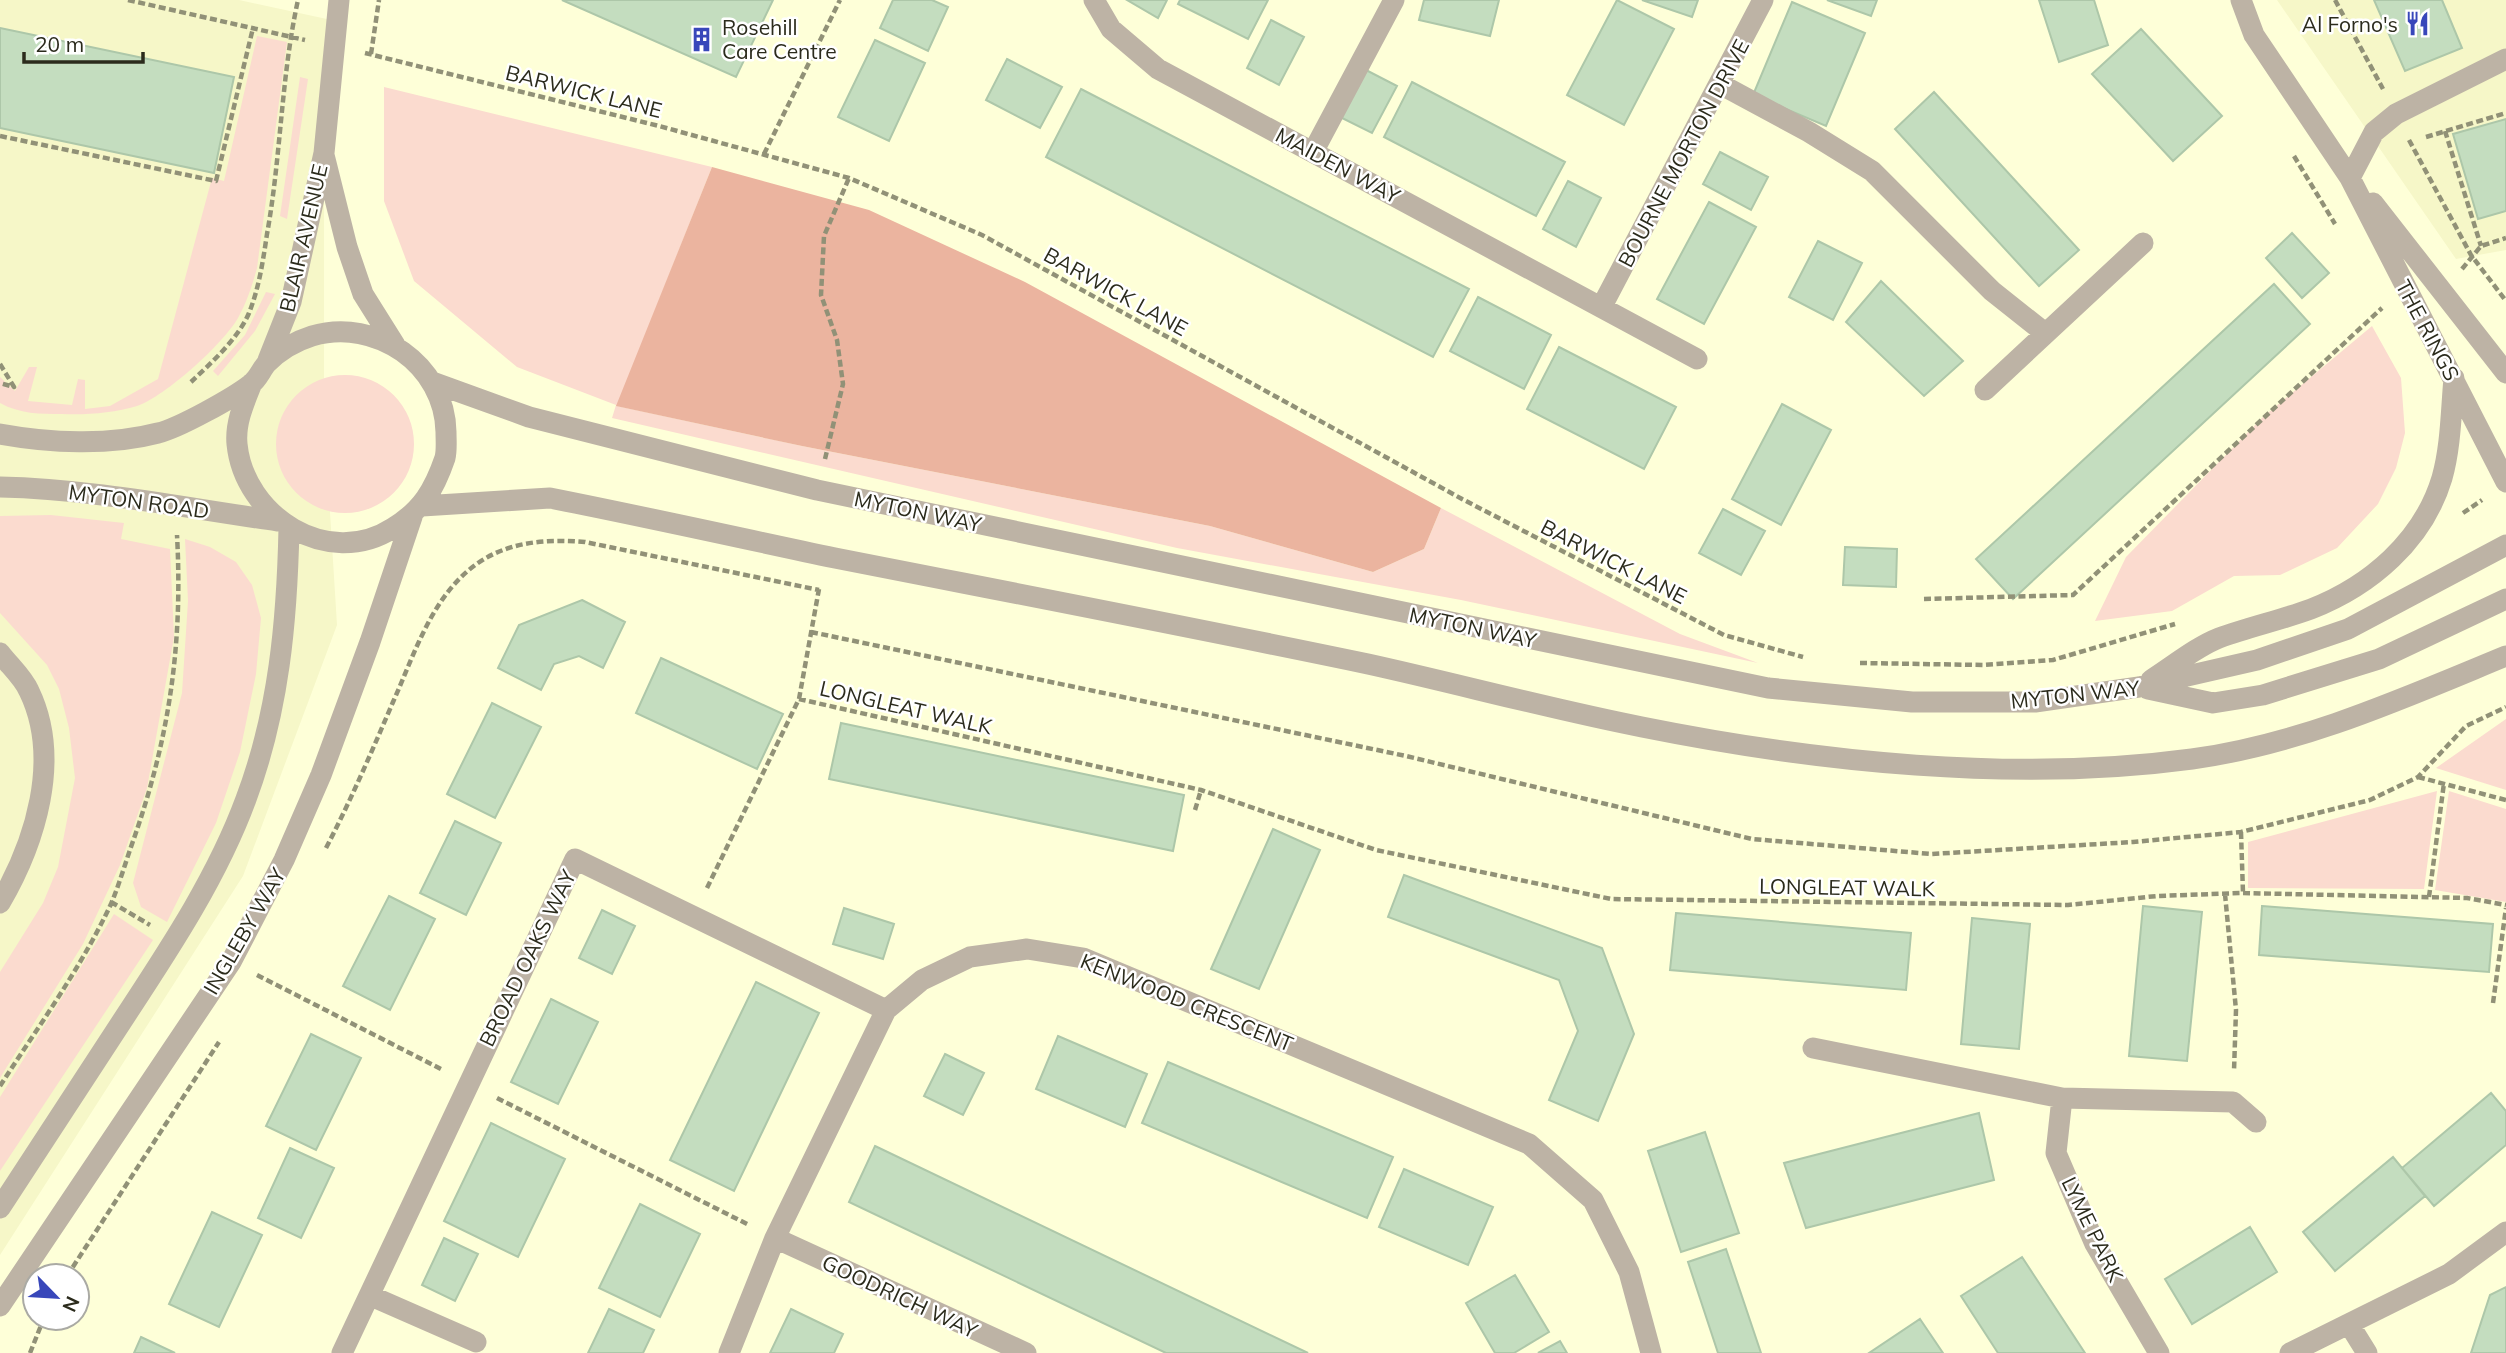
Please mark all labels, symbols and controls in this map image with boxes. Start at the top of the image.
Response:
restaurant icon: Al Forno's [2404,10,2432,38]
place label: Al Forno's [2302,11,2398,37]
place label: Rosehill Care Centre [722,14,837,64]
scale bar [24,21,144,65]
building icon: Rosehill Care Centre [688,25,716,53]
text: 20 m [35,31,84,57]
street label: BOURNE MORTON DRIVE [1612,35,1754,271]
street label: BARWICK LANE [503,59,665,123]
street label: MAIDEN WAY [1271,121,1405,209]
street label: BLAIR AVENUE [273,162,333,314]
street label: BARWICK LANE [1040,241,1192,341]
street label: THE RINGS [2391,275,2465,385]
street label: MYTON ROAD [67,478,211,524]
street label: MYTON WAY [852,485,984,537]
street label: BARWICK LANE [1537,513,1691,609]
street label: MYTON WAY [1407,601,1539,653]
street label: MYTON WAY [2009,674,2141,714]
street label: LONGLEAT WALK [817,675,995,740]
street label: INGLEBY WAY [197,863,291,999]
street label: BROAD OAKS WAY [473,865,581,1050]
street label: LONGLEAT WALK [1759,872,1936,902]
street label: KENWOOD CRESCENT [1077,947,1297,1057]
street label: LYME PARK [2056,1172,2130,1286]
street label: GOODRICH WAY [818,1249,982,1343]
north arrow [21,1262,91,1332]
text: N [57,1293,85,1316]

